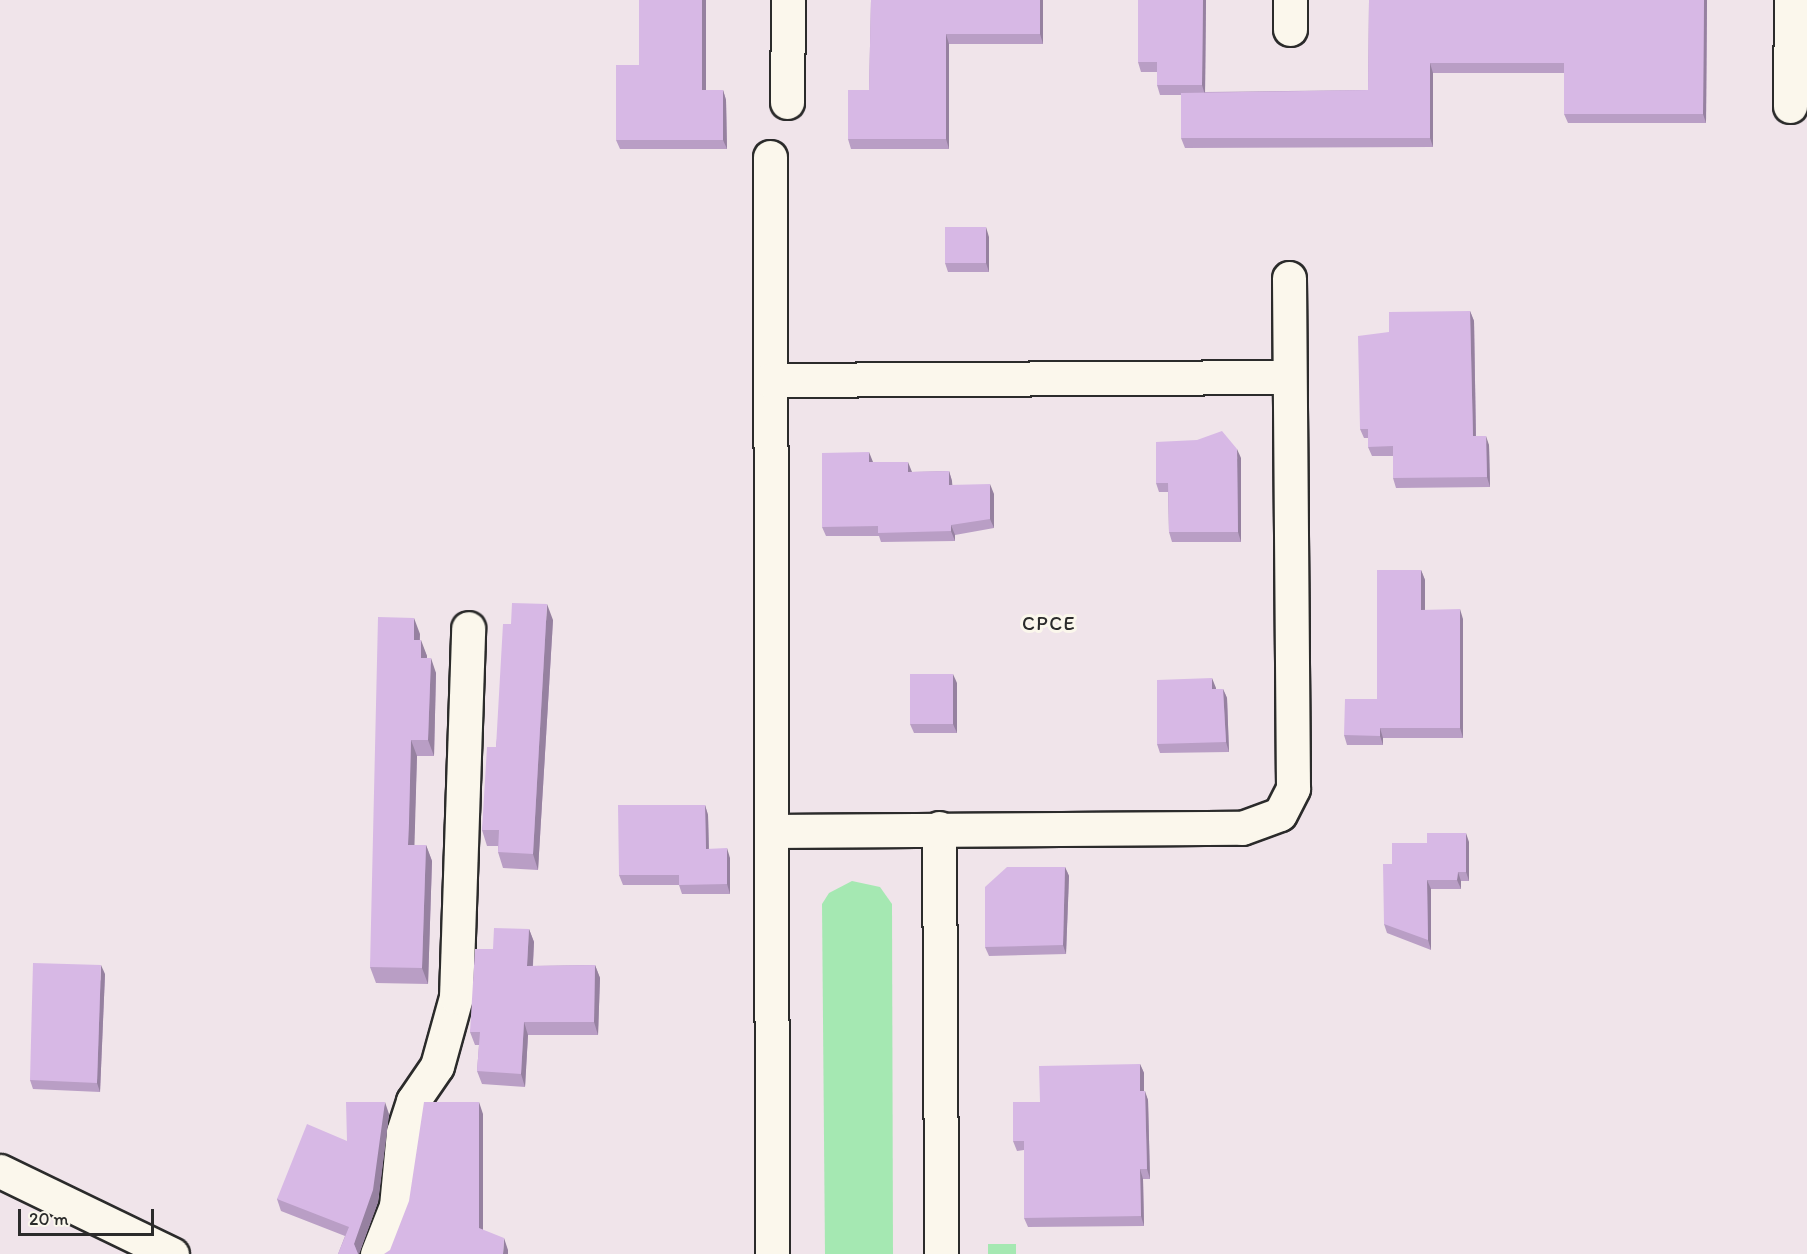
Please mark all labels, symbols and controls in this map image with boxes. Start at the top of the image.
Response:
district label: CPCE [1022,611,1076,635]
scale bar [21,1197,158,1235]
text: 20 m [29,1208,69,1230]

